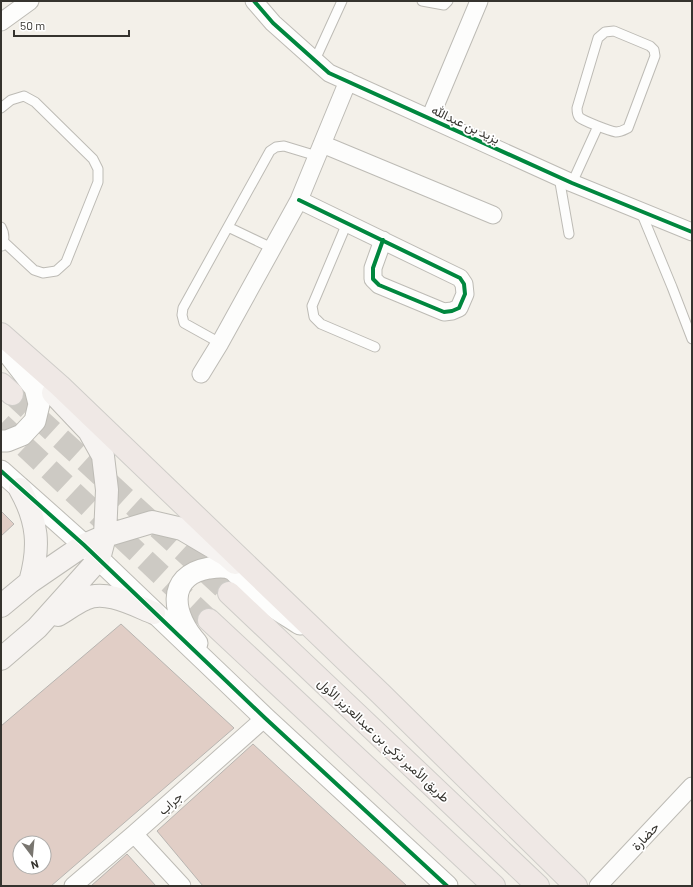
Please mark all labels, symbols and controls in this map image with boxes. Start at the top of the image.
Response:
scale bar [14,12,129,38]
text: 50 m [20,18,45,32]
street label: يزيد بن عبدالله [429,101,503,148]
street label: طريق الأمير تركي بن عبدالعزيز الأول [313,675,453,808]
street label: جراب [155,788,186,819]
street label: حضارة [628,818,663,854]
north arrow [12,835,52,875]
text: N [30,858,40,872]

